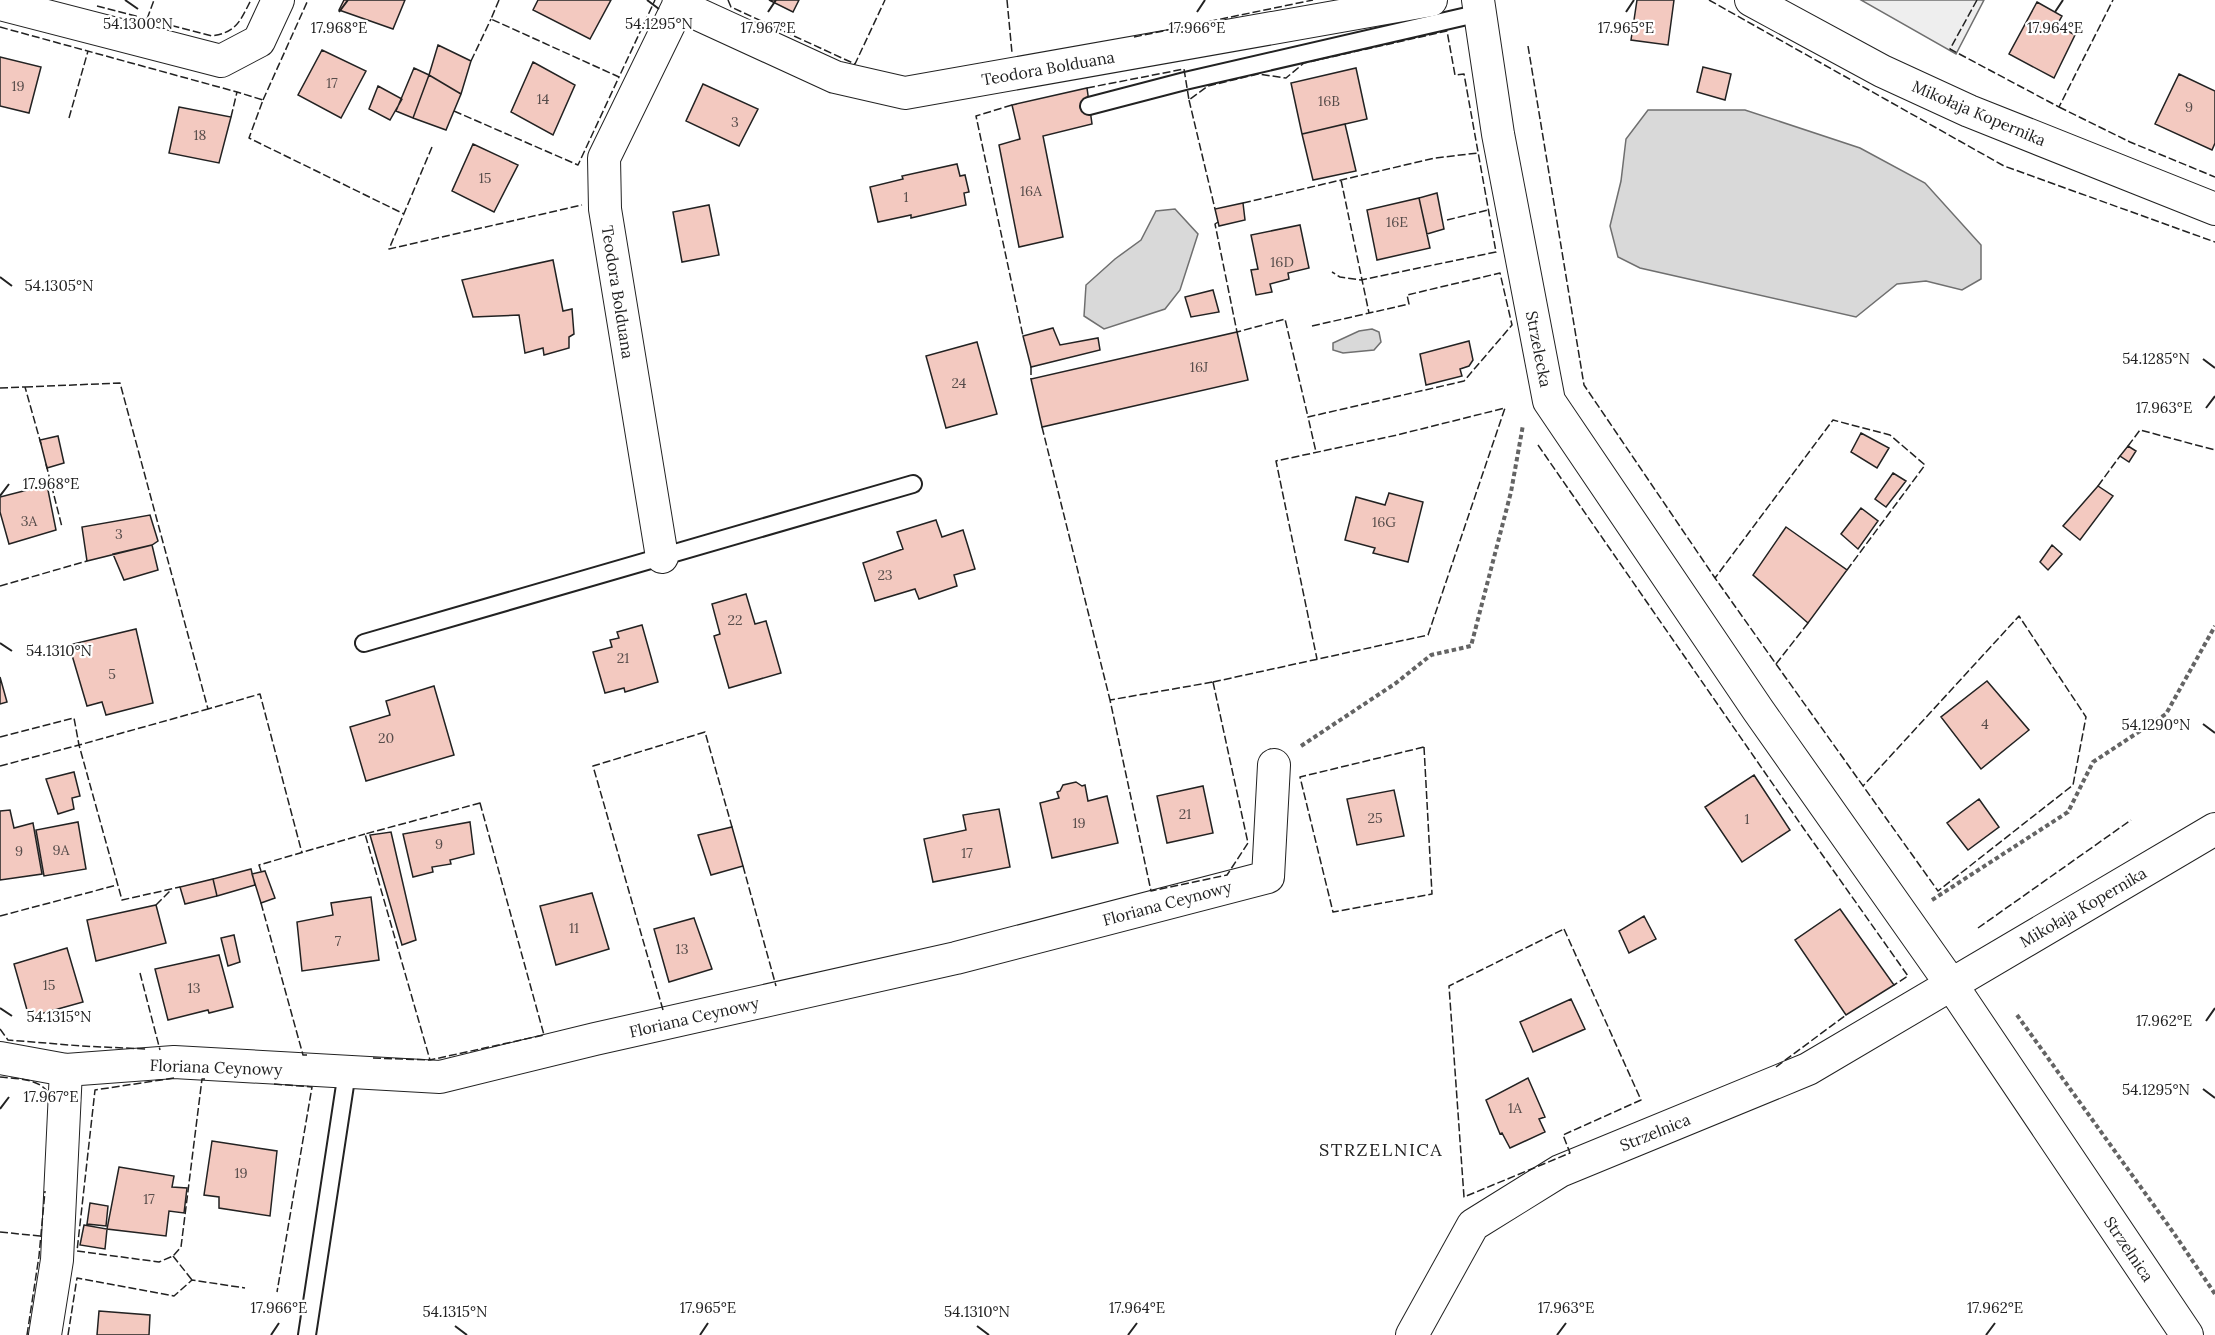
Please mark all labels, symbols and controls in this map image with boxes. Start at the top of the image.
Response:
text: 54.1300°N [103,14,173,33]
text: 54.1295°N [625,14,693,33]
text: 17.968°E [311,18,367,37]
text: 17.967°E [741,18,795,37]
text: 17.966°E [1169,18,1225,37]
text: 17.965°E [1598,18,1654,37]
text: 17.964°E [2027,18,2083,37]
street label: Teodora Bolduana [980,46,1116,90]
house number: 17 [326,74,338,92]
street label: Mikołaja Kopernika [1909,76,2049,150]
house number: 19 [11,77,25,95]
house number: 14 [537,90,550,108]
house number: 16B [1318,92,1340,110]
house number: 9 [2185,98,2193,116]
house number: 3 [731,113,739,131]
house number: 18 [194,126,207,144]
house number: 15 [479,169,491,187]
house number: 16A [1020,182,1042,200]
house number: 1 [903,188,909,206]
house number: 16E [1386,213,1408,231]
street label: Teodora Bolduana [598,224,638,360]
house number: 16D [1270,253,1294,271]
text: 54.1305°N [25,276,93,295]
street label: Strzelecka [1522,309,1556,389]
text: 54.1285°N [2122,349,2190,368]
house number: 16J [1190,358,1208,376]
house number: 24 [952,374,967,392]
text: 17.963°E [2136,398,2192,417]
text: 17.968°E [23,474,79,493]
house number: 3A [21,512,38,530]
house number: 16G [1372,513,1396,531]
house number: 3 [115,525,123,543]
house number: 23 [877,566,893,584]
house number: 22 [727,611,743,629]
text: 54.1310°N [26,641,92,660]
house number: 21 [617,649,629,667]
house number: 5 [108,665,116,683]
house number: 4 [1981,715,1989,733]
text: 54.1290°N [2121,715,2191,734]
house number: 20 [378,729,394,747]
house number: 21 [1179,805,1191,823]
house number: 25 [1367,809,1383,827]
house number: 1 [1744,810,1750,828]
house number: 19 [1072,814,1086,832]
house number: 9 [435,835,443,853]
house number: 9A [53,841,70,859]
house number: 9 [15,842,23,860]
house number: 17 [961,844,973,862]
street label: Mikołaja Kopernika [2016,863,2150,951]
street label: Floriana Ceynowy [1100,876,1234,930]
house number: 11 [569,919,579,937]
house number: 7 [335,932,342,950]
house number: 13 [676,940,689,958]
house number: 15 [43,976,55,994]
house number: 13 [188,979,201,997]
street label: Floriana Ceynowy [627,992,761,1042]
text: 54.1315°N [27,1007,91,1026]
text: 17.962°E [2136,1011,2192,1030]
street label: Floriana Ceynowy [149,1055,283,1079]
text: 54.1295°N [2122,1080,2190,1099]
text: 17.967°E [24,1087,78,1106]
house number: 1A [1508,1099,1522,1117]
street label: Strzelnica [1617,1109,1693,1155]
district label: STRZELNICA [1319,1138,1443,1161]
house number: 19 [234,1164,248,1182]
house number: 17 [143,1190,155,1208]
street label: Strzelnica [2100,1213,2158,1285]
text: 17.966°E [251,1298,307,1317]
text: 17.965°E [680,1298,736,1317]
text: 17.964°E [1109,1298,1165,1317]
text: 17.963°E [1538,1298,1594,1317]
text: 17.962°E [1967,1298,2023,1317]
text: 54.1315°N [423,1302,487,1321]
text: 54.1310°N [944,1302,1010,1321]

